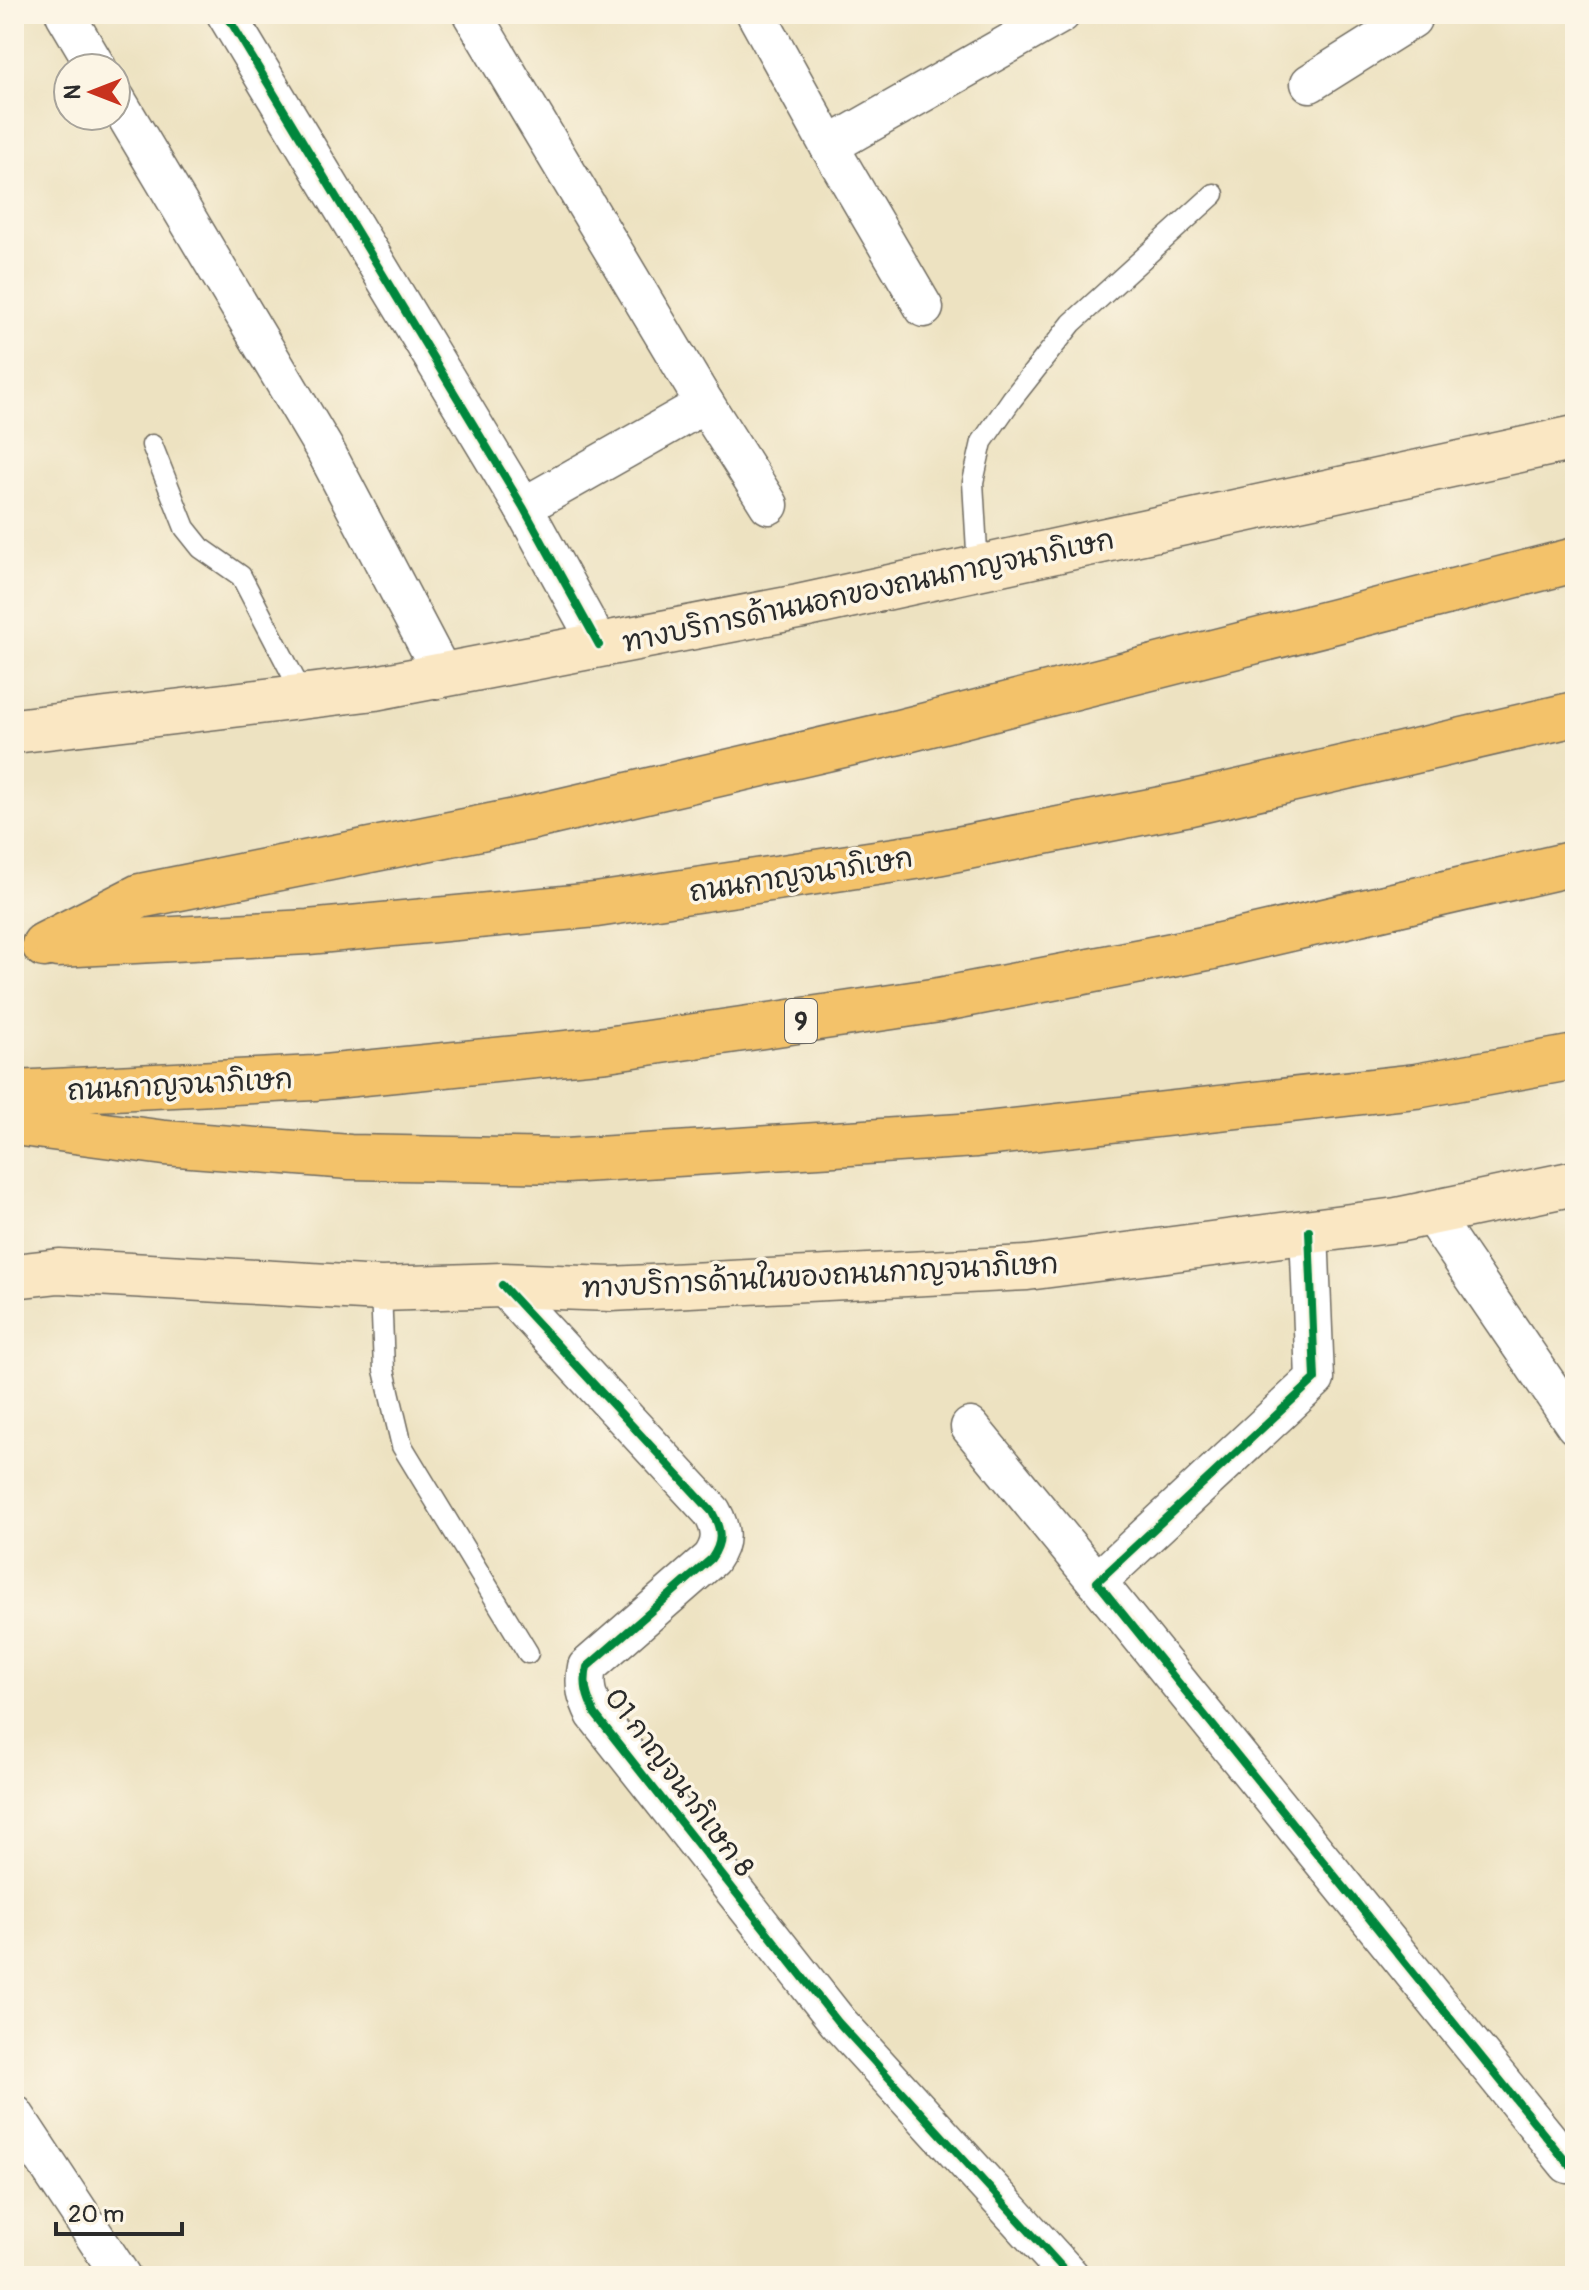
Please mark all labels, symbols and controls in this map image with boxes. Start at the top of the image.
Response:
north arrow [52,52,132,132]
text: N [59,84,87,99]
street label: ทางบริการด้านนอกของถนนกาญจนาภิเษก [619,520,1117,661]
street label: ถนนกาญจนาภิเษก [687,841,915,910]
road number: 9 [785,999,817,1043]
street label: ถนนกาญจนาภิเษก [66,1062,294,1109]
street label: ทางบริการด้านในของถนนกาญจนาภิเษก [581,1244,1059,1306]
street label: 01 กาญจนาภิเษก 8 [596,1682,761,1884]
scale bar [56,2186,182,2236]
text: 20 m [68,2200,124,2229]

